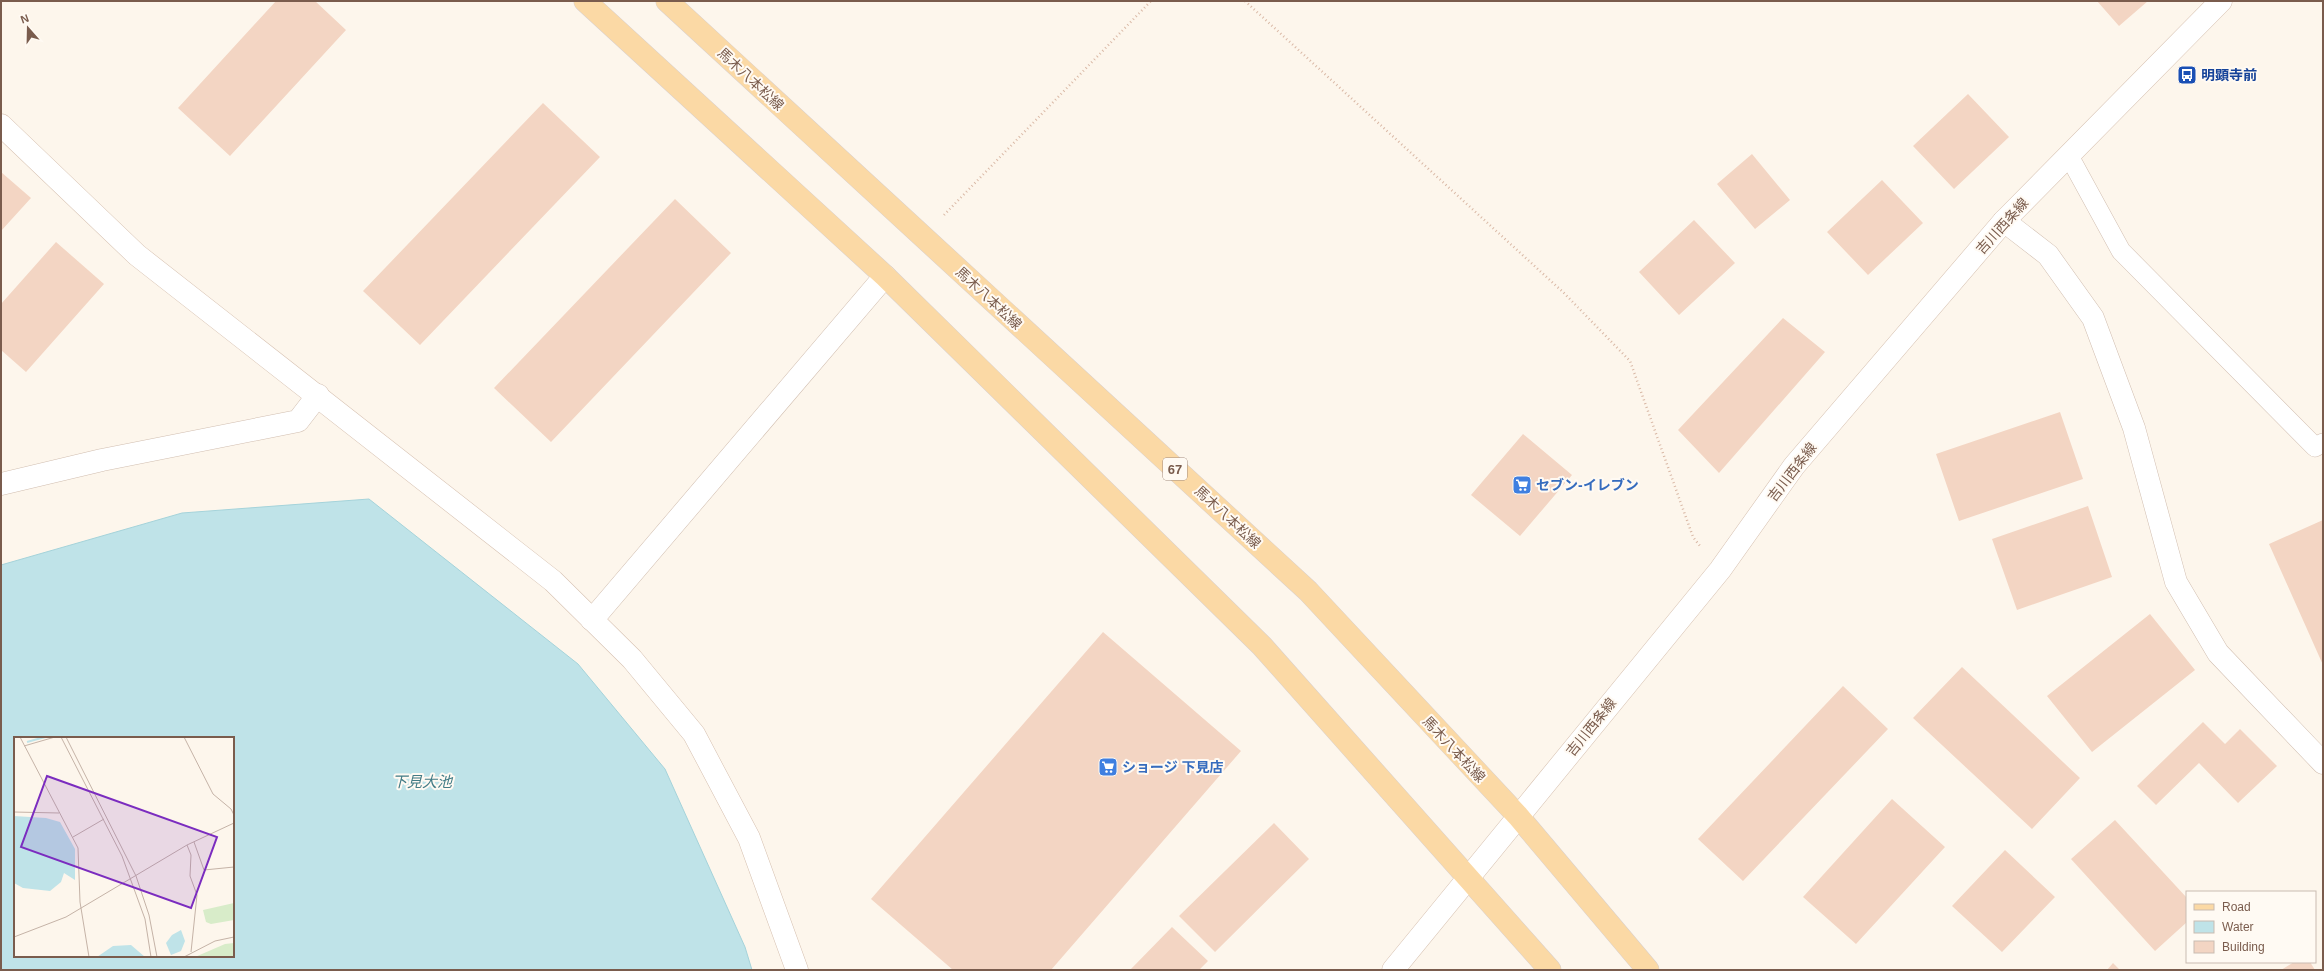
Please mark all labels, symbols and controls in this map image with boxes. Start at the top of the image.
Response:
north arrow [8,8,48,48]
text: N [19,12,30,26]
street label: 馬木八本松線 [715,45,787,113]
bus stop icon: 明顕寺前 [2176,64,2198,86]
place label: 明顕寺前 [2201,67,2257,83]
street label: 吉川西条線 [1973,195,2031,257]
street label: 馬木八本松線 [953,264,1025,332]
street label: 吉川西条線 [1764,439,1820,505]
road number: 67 [1163,458,1187,480]
supermarket icon: セブン-イレブン [1511,474,1533,496]
place label: セブン-イレブン [1536,477,1639,493]
street label: 馬木八本松線 [1192,483,1264,551]
street label: 吉川西条線 [1563,695,1619,759]
street label: 馬木八本松線 [1420,713,1488,785]
inset map [14,737,234,957]
supermarket icon: ショージ 下見店 [1097,756,1119,778]
place label: ショージ 下見店 [1122,759,1224,775]
water label: 下見大池 [392,773,454,790]
legend [2186,891,2316,963]
text: Road [2222,900,2251,914]
text: Water [2222,920,2254,934]
text: Building [2222,940,2265,954]

